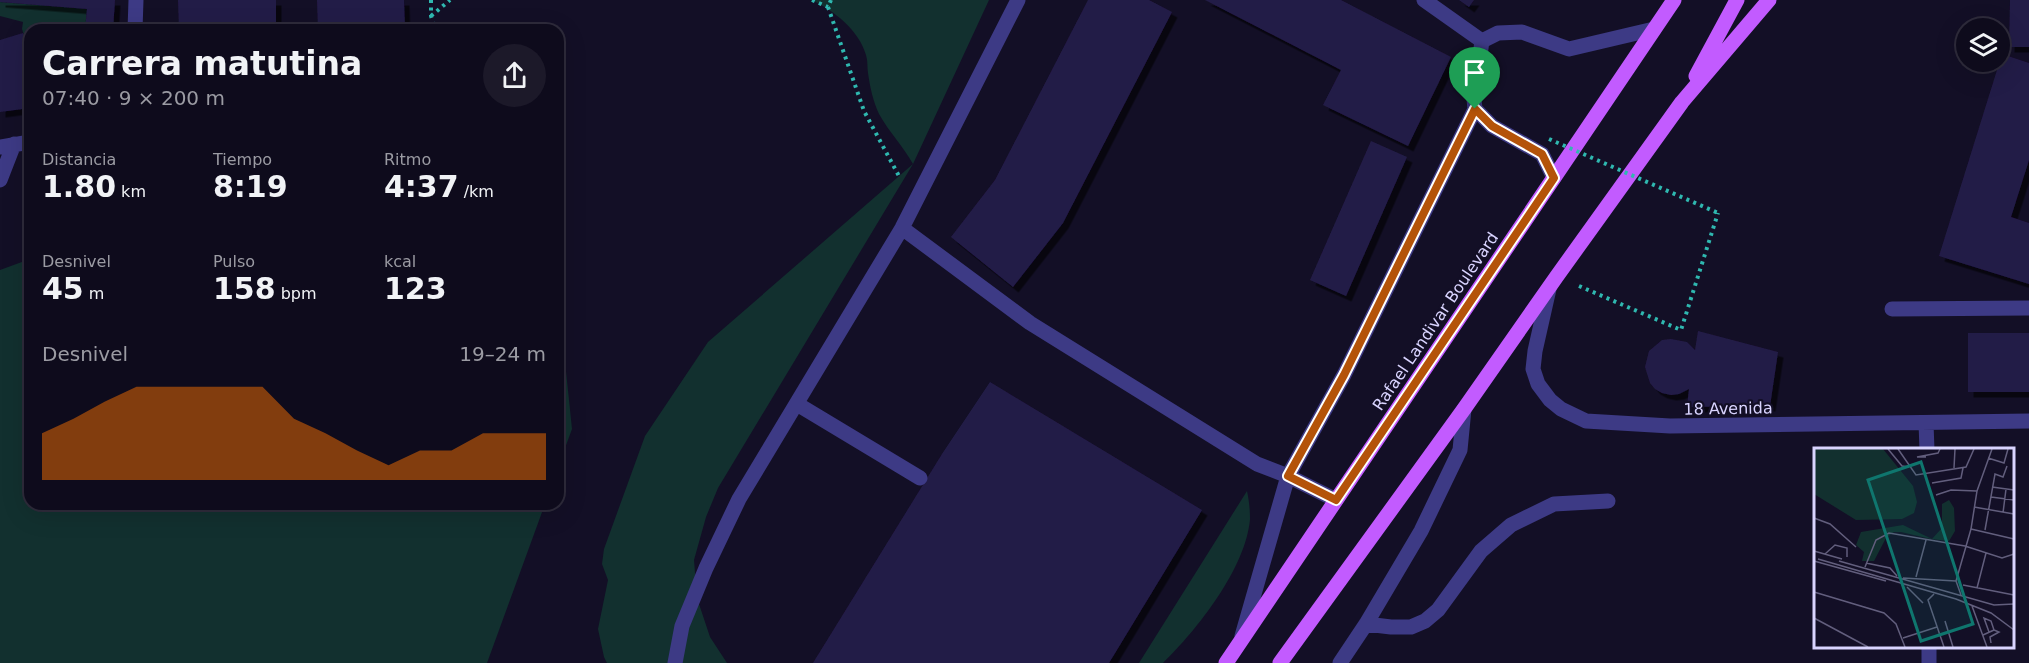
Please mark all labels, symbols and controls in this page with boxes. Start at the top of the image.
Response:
map controls [1956,18,2010,72]
button: layers [1956,18,2010,72]
text: Carrera matutina [42,44,362,83]
button: share [483,44,546,107]
pin [1449,47,1500,109]
icon: arrive [1458,56,1491,89]
text: 07:40 · 9 × 200 m [42,86,225,110]
text: Distancia [42,150,116,169]
text: Tiempo [213,150,272,169]
text: Ritmo [384,150,431,169]
text: 1.80 [42,169,116,204]
text: 8:19 [213,169,288,204]
text: 4:37 [384,169,459,204]
text: km [116,182,146,201]
text: /km [459,182,494,201]
street label: Rafael Landivar Boulevard [1369,229,1502,414]
text: Desnivel [42,252,111,271]
text: Pulso [213,252,255,271]
text: kcal [384,252,416,271]
text: 45 [42,271,84,306]
text: 158 [213,271,276,306]
text: 123 [384,271,447,306]
text: m [84,284,104,303]
text: bpm [276,284,317,303]
text: Desnivel [42,342,128,366]
text: 19–24 m [459,342,546,366]
street label: 18 Avenida [1683,398,1773,419]
inset map [1814,448,2014,648]

